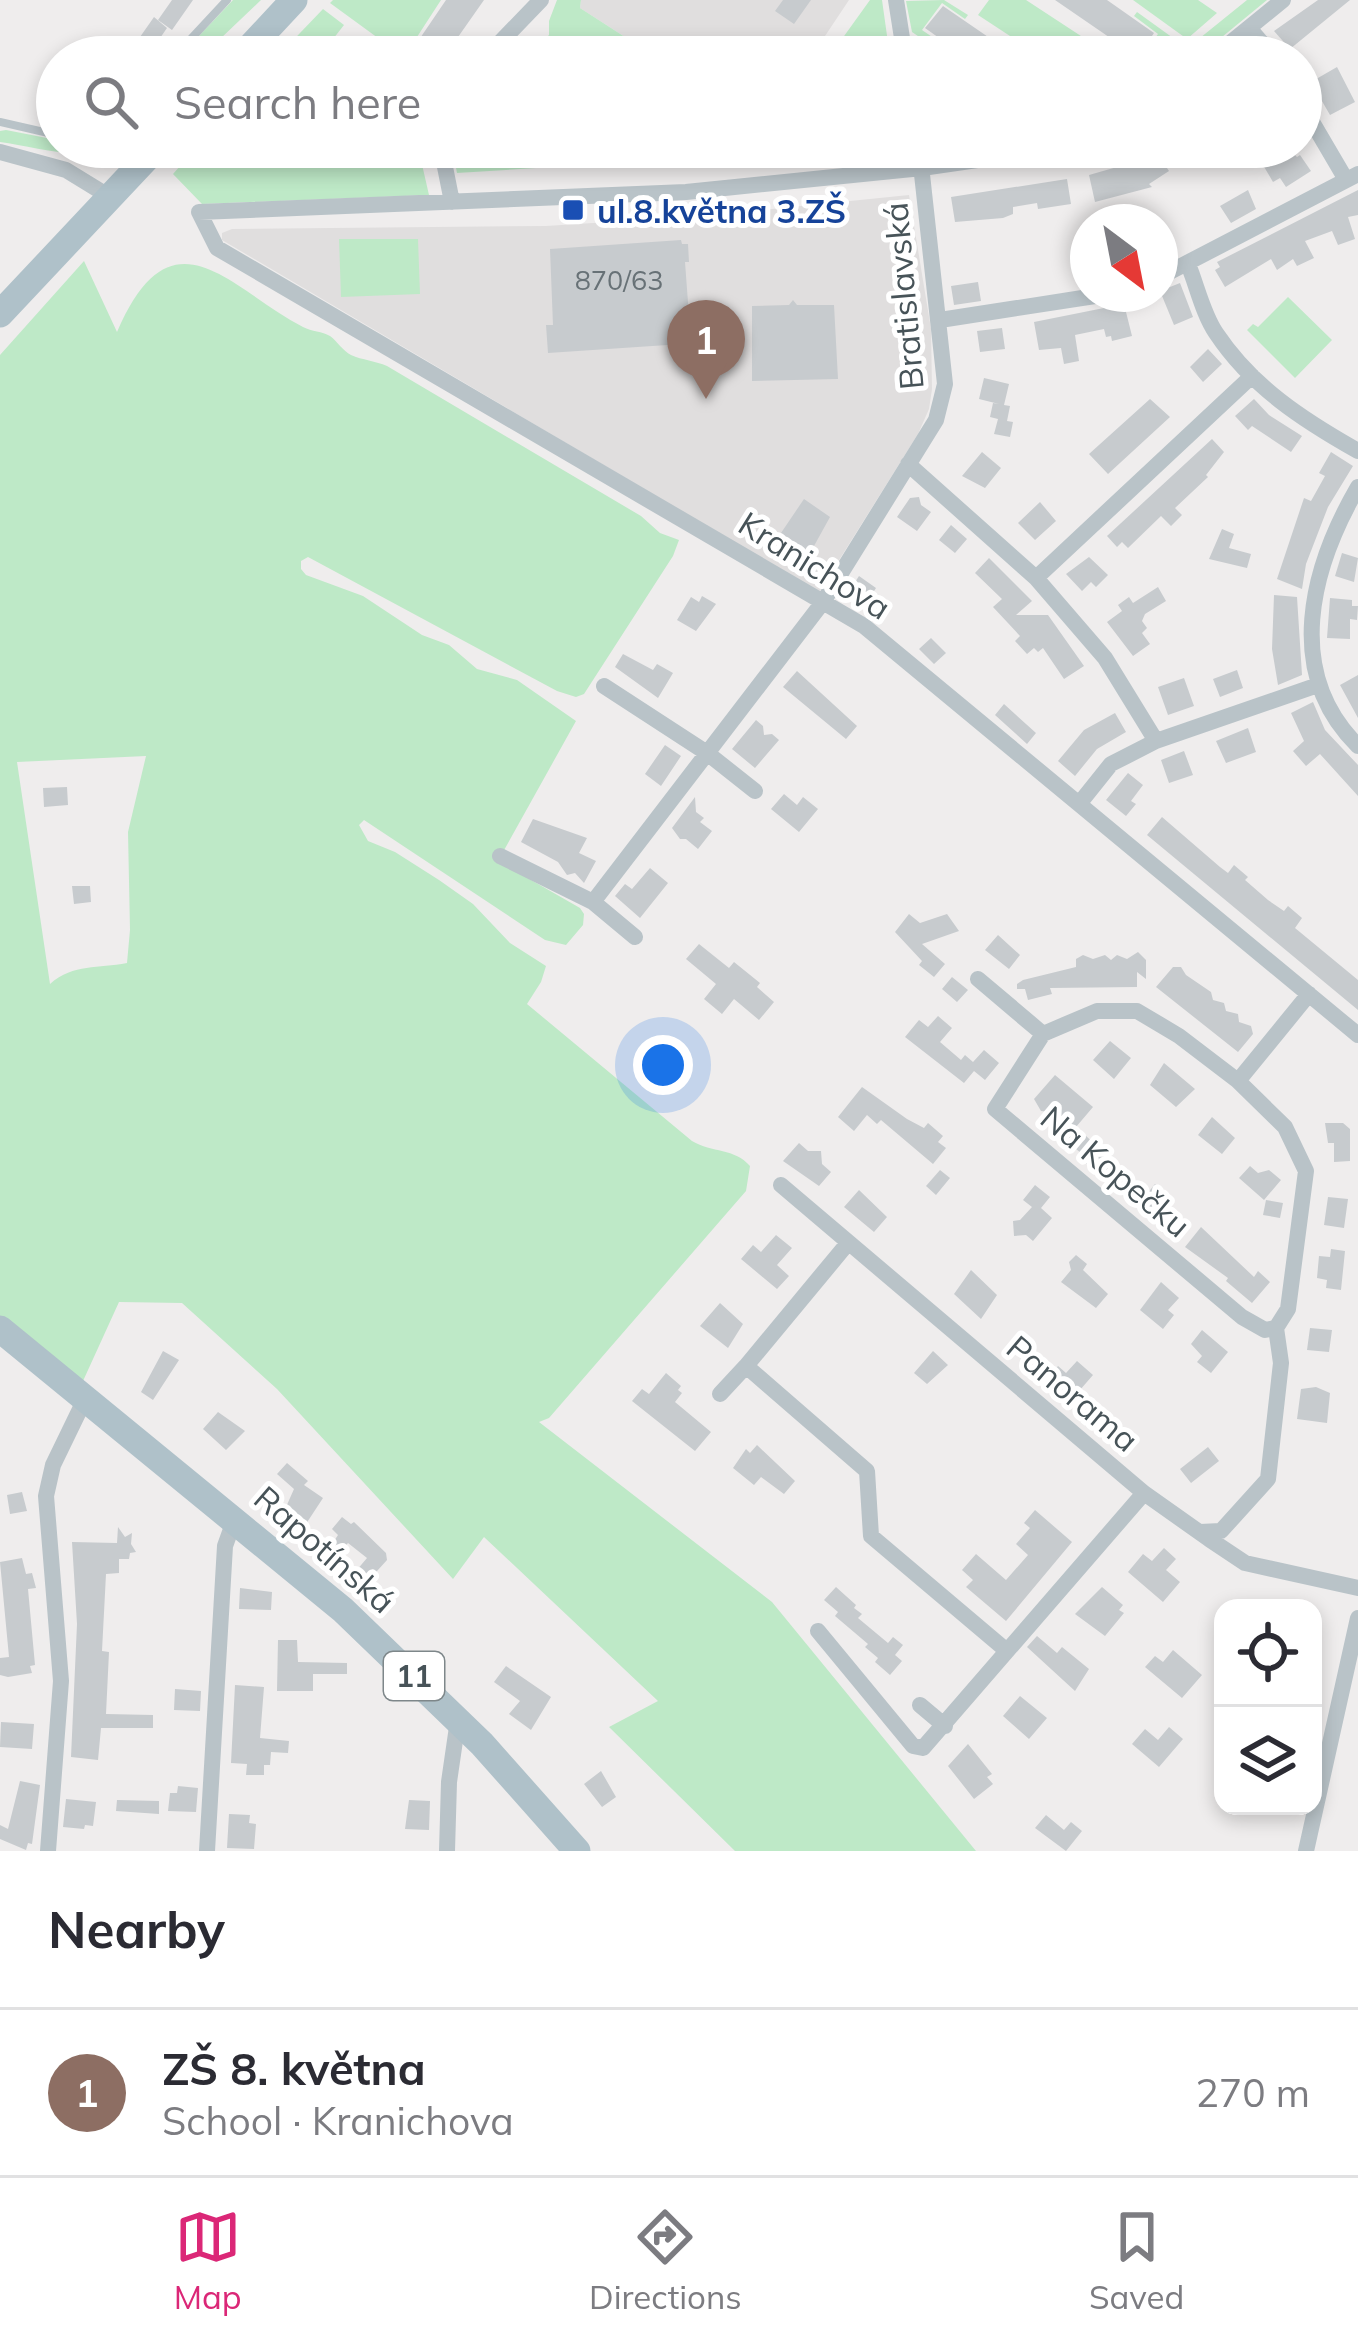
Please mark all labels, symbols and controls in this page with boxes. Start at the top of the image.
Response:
search box [36,36,1322,168]
icon: search [78,69,144,135]
text: Search here [174,74,421,130]
place label: ul.8.května 3.ZŠ [597,190,846,231]
marker: ul.8.května 3.ZŠ [560,197,586,223]
street label: Bratislavská [874,201,932,391]
north arrow [1070,204,1178,312]
house number: 870/63 [575,263,663,297]
pin: 1 [667,300,745,399]
street label: Kranichova [732,502,898,628]
your location [633,1035,693,1095]
street label: Na Kopečku [1033,1097,1199,1245]
street label: Panorama [999,1326,1147,1460]
street label: Rapotínská [246,1477,404,1621]
map controls [1214,1599,1322,1815]
button: locate [1214,1599,1322,1707]
road number: 11 [384,1652,444,1700]
button: layers [1214,1707,1322,1815]
text: Nearby [48,1897,225,1961]
text: ZŠ 8. května [162,2040,426,2096]
text: 1 [75,2068,99,2117]
text: 270 m [1195,2068,1310,2117]
text: School · Kranichova [162,2096,514,2145]
tab: Map [174,2204,242,2317]
tab: Directions [589,2204,742,2317]
tab: Saved [1089,2204,1184,2317]

